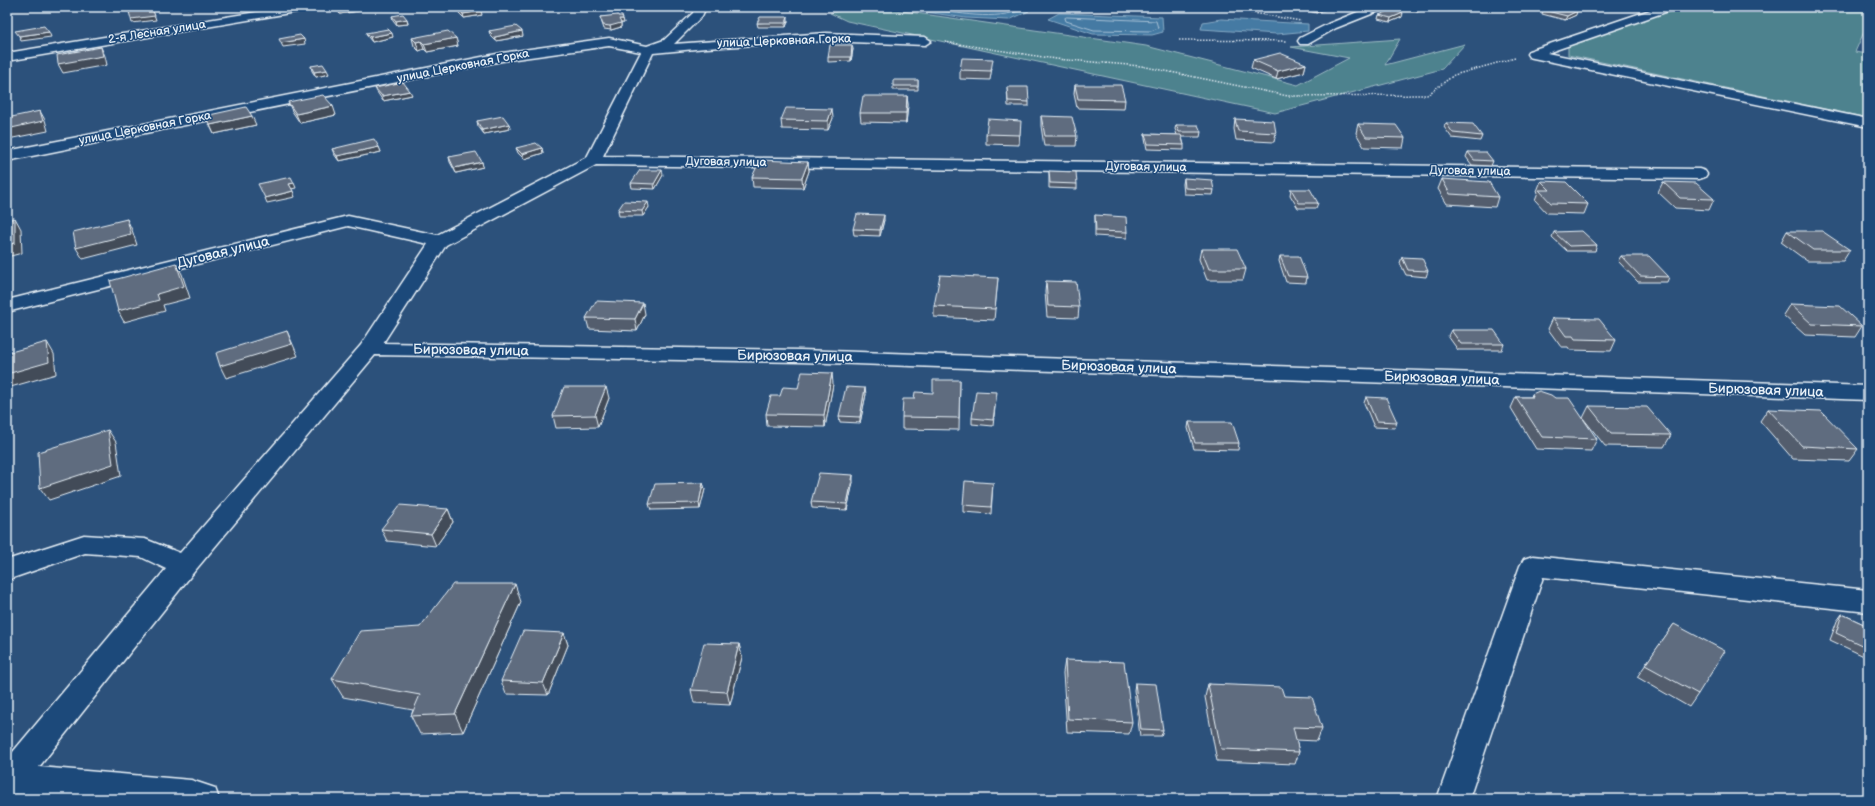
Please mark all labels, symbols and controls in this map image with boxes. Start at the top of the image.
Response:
street label: 2-я Лесная улица [107,17,207,47]
street label: улица Церковная Горка [717,31,851,51]
street label: улица Церковная Горка [396,46,530,86]
street label: улица Церковная Горка [78,108,212,148]
street label: Дуговая улица [685,154,767,170]
street label: Дуговая улица [1105,159,1187,175]
street label: Дуговая улица [1429,163,1511,179]
street label: Дуговая улица [175,232,272,272]
street label: Бирюзовая улица [413,340,530,360]
street label: Бирюзовая улица [737,346,854,366]
street label: Бирюзовая улица [1061,356,1178,378]
street label: Бирюзовая улица [1384,367,1501,389]
street label: Бирюзовая улица [1708,379,1825,401]

